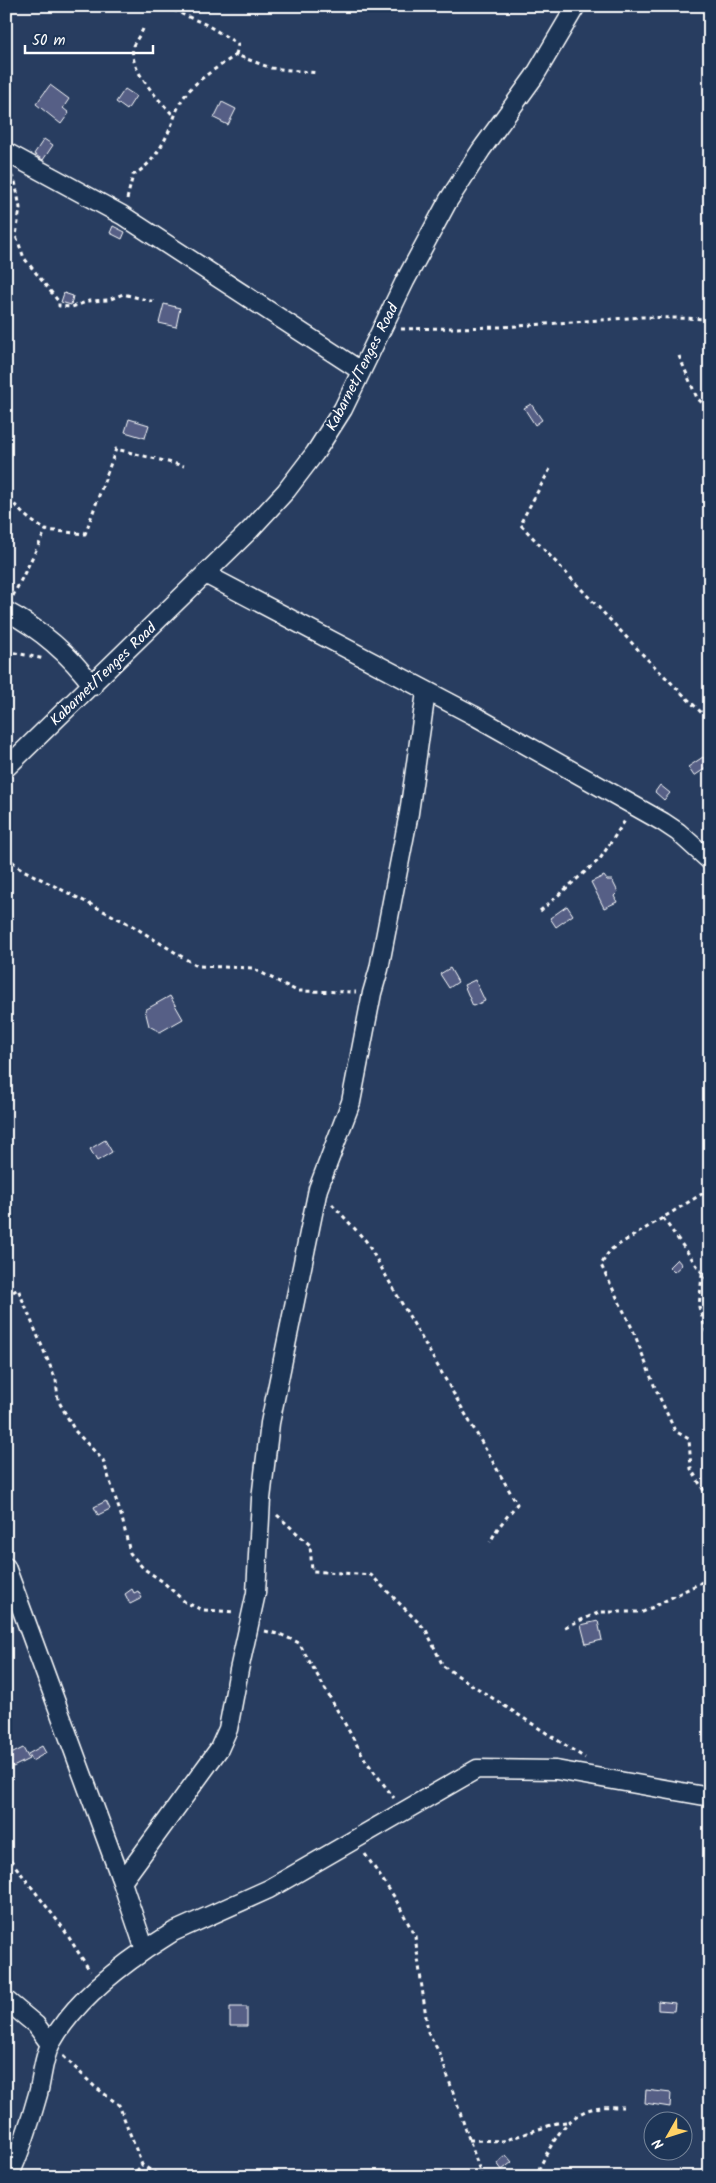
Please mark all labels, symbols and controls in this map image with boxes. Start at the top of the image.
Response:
scale bar [25,22,152,54]
text: 50 m [32,29,66,53]
street label: Kabarnet/Tenges Road [320,299,406,436]
street label: Kabarnet/Tenges Road [45,617,163,732]
north arrow [644,2110,694,2160]
text: N [647,2133,670,2154]

